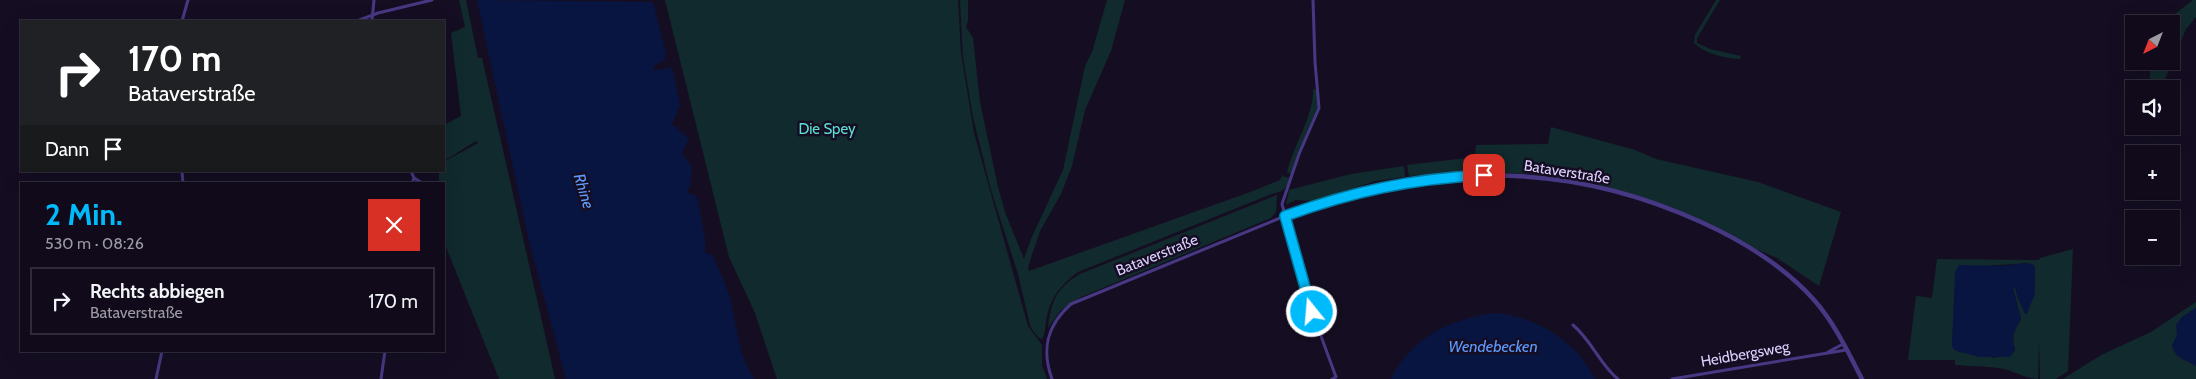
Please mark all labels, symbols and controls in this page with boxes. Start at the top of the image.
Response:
north arrow [2125,15,2180,70]
map controls [2125,15,2180,265]
text: 170 m [128,37,221,80]
icon: right [45,40,110,105]
text: Bataverstraße [128,80,256,107]
button: sound [2125,80,2180,135]
park label: Die Spey [798,120,856,138]
icon: arrive [99,135,127,163]
text: Dann [45,138,89,161]
button: + [2125,145,2180,200]
pin [1463,154,1505,196]
street label: Bataverstraße [1523,156,1612,188]
icon: arrive [1470,161,1498,189]
water label: Rhine [570,171,598,211]
text: 2 Min. [45,196,123,233]
button: close [368,199,420,251]
button: − [2125,210,2180,265]
street label: Bataverstraße [1113,230,1201,280]
text: 530 m · 08:26 [45,234,144,253]
text: Rechts abbiegen [90,280,224,303]
position arrow [1285,285,1337,337]
icon: right [47,287,75,315]
text: 170 m [368,290,418,313]
text: Bataverstraße [90,303,183,322]
water label: Wendebecken [1448,337,1538,356]
street label: Heidbergsweg [1699,337,1791,371]

